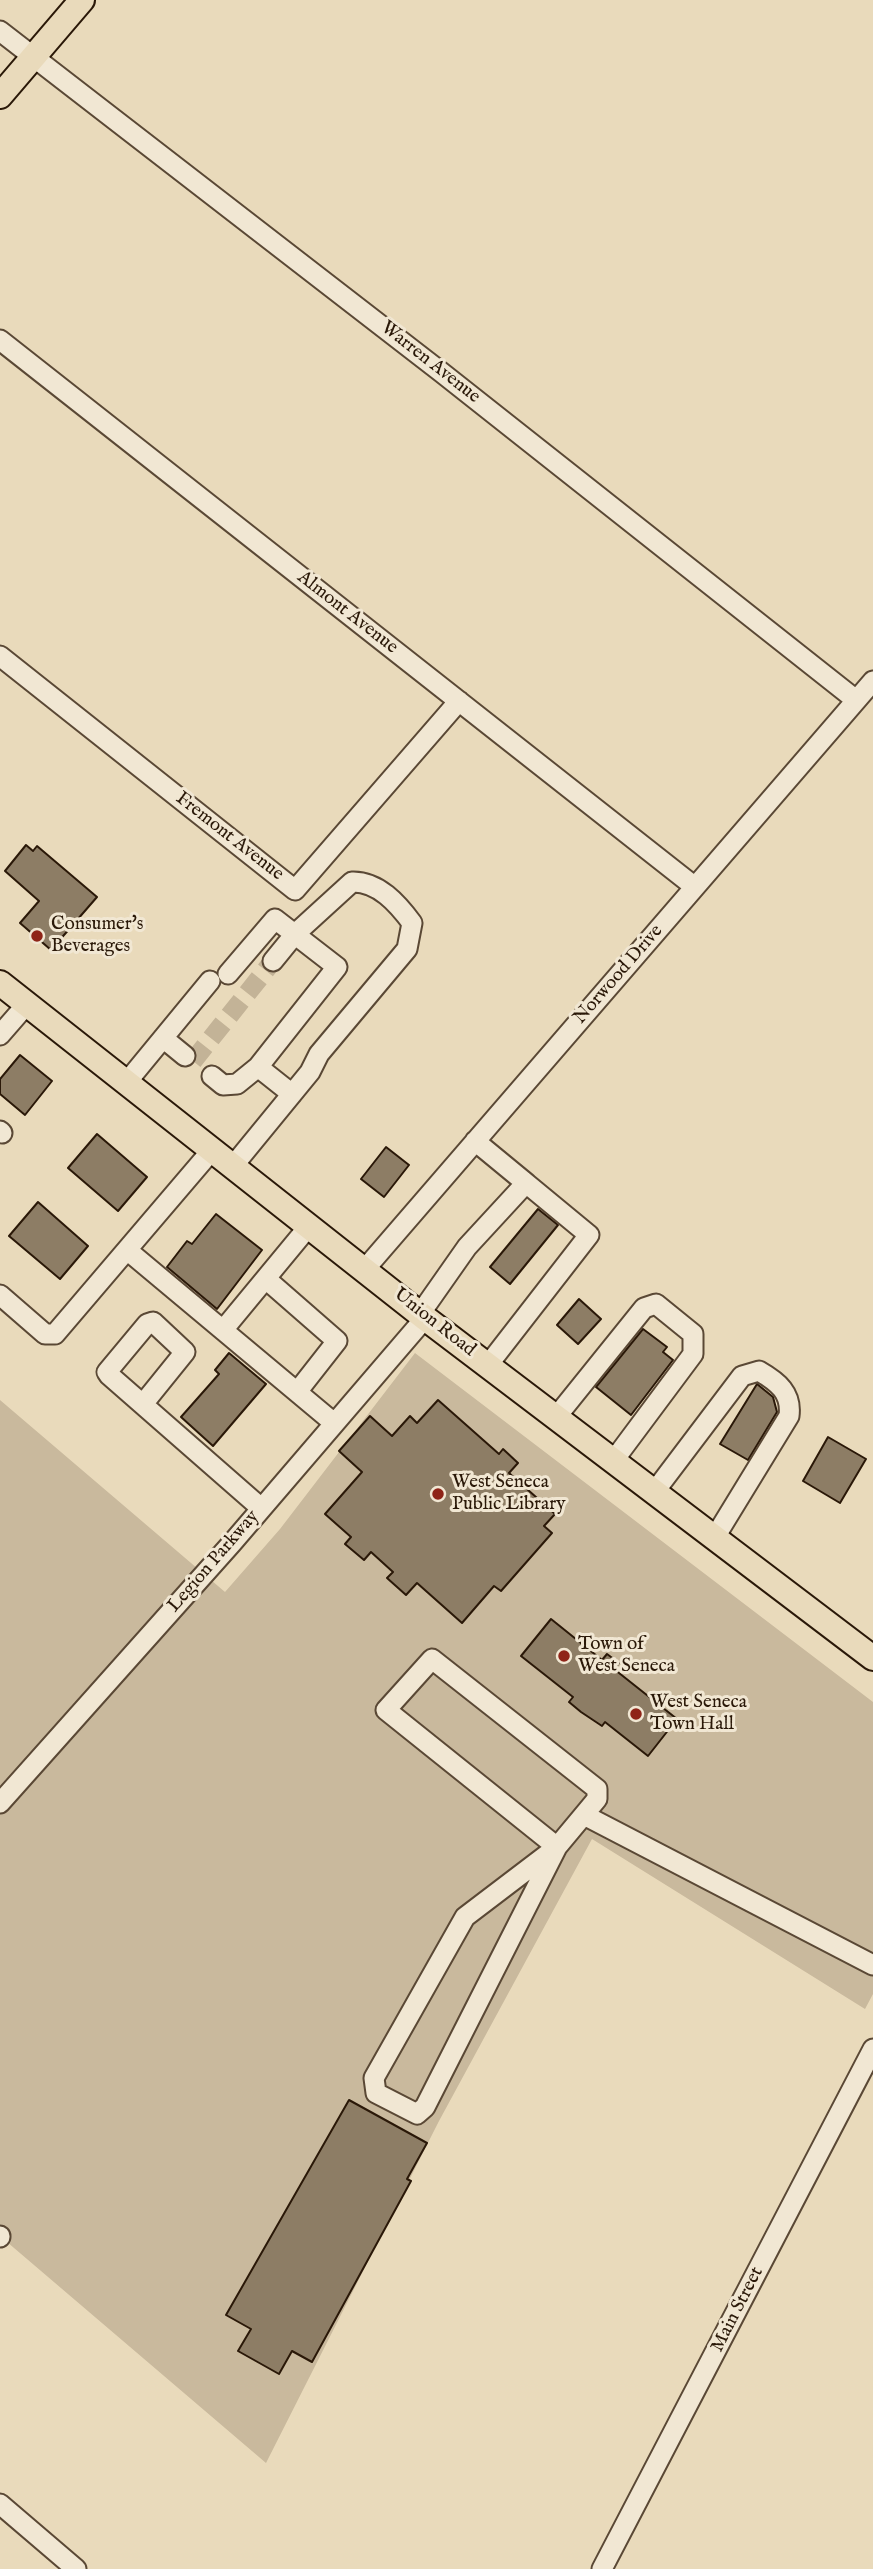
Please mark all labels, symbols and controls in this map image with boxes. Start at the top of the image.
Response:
street label: Warren Avenue [376,317,484,409]
street label: Almont Avenue [292,567,402,659]
street label: Fremont Avenue [170,788,288,886]
place label: Consumer's Beverages [51,914,144,958]
street label: Norwood Drive [570,921,668,1029]
marker: Consumer's Beverages [29,928,45,944]
street label: Union Road [388,1284,480,1362]
place label: West Seneca Public Library [452,1472,566,1516]
marker: West Seneca Public Library [430,1486,446,1502]
street label: Legion Parkway [163,1506,265,1618]
place label: Town of West Seneca [578,1634,675,1678]
marker: Town of West Seneca [556,1648,572,1664]
place label: West Seneca Town Hall [650,1692,747,1736]
marker: West Seneca Town Hall [628,1706,644,1722]
street label: Main Street [707,2264,769,2356]

